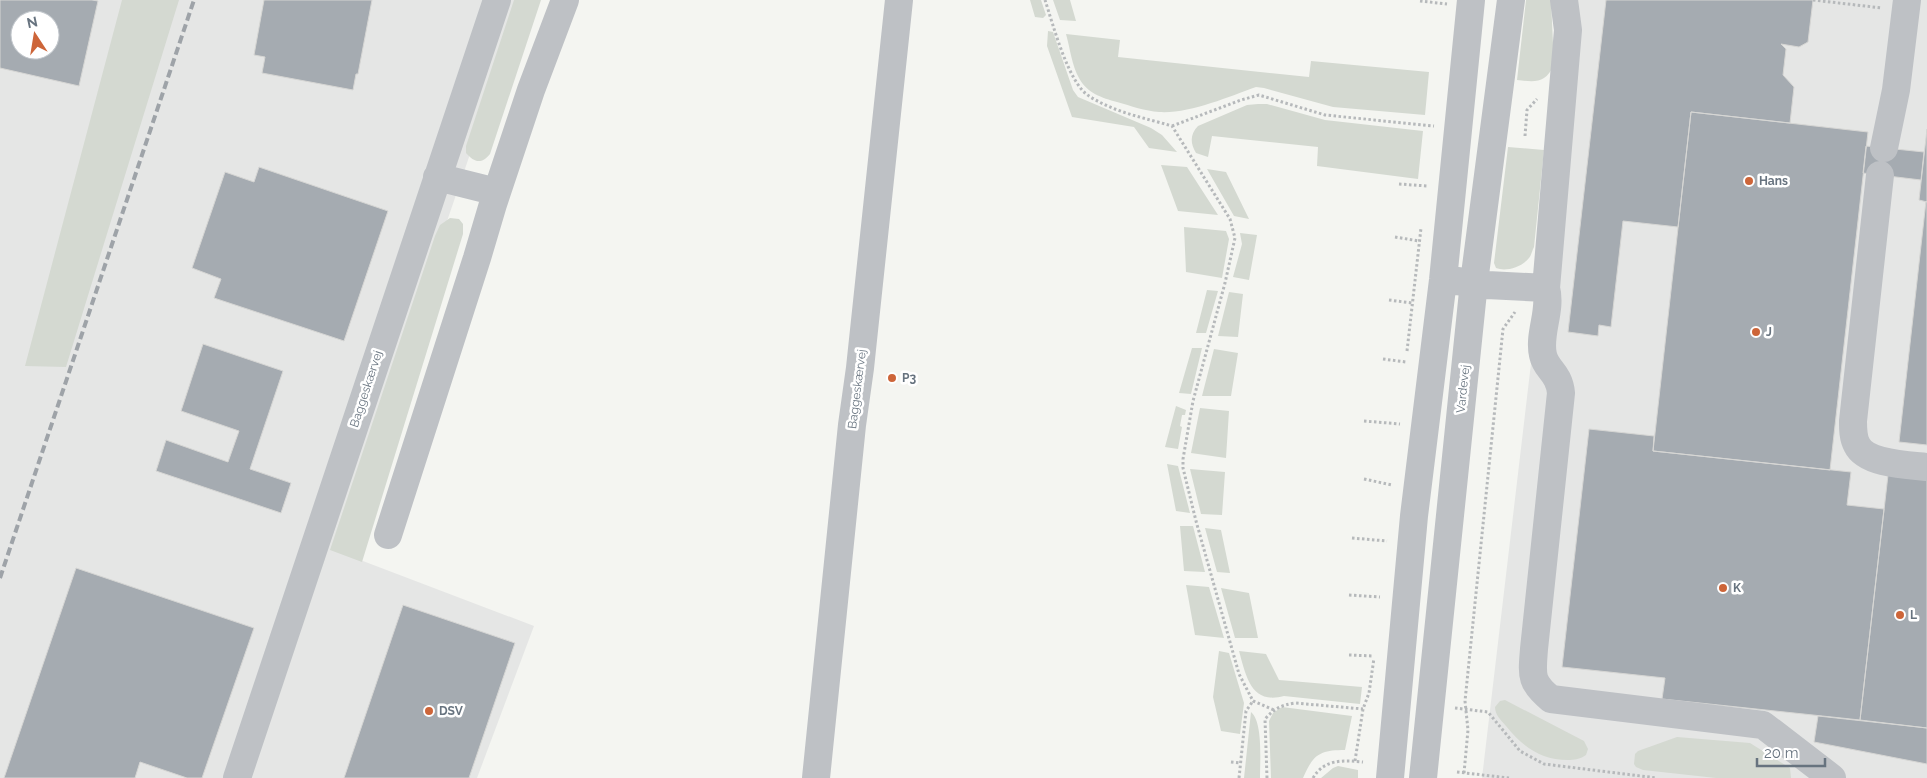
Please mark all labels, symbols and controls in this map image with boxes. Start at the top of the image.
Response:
north arrow [10,10,60,60]
text: N [25,13,39,31]
place label: Hans [1759,174,1788,188]
marker: Hans [1743,175,1755,187]
place label: J [1766,325,1772,339]
marker: J [1750,326,1762,338]
street label: Baggeskærvej [347,349,385,429]
street label: Baggeskærvej [845,349,869,429]
street label: Vardevej [1454,364,1472,414]
place label: P3 [902,371,916,385]
marker: P3 [886,372,898,384]
place label: K [1733,581,1742,595]
marker: K [1717,582,1729,594]
place label: L [1910,608,1917,622]
marker: L [1894,609,1906,621]
place label: DSV [439,704,464,718]
marker: DSV [423,705,435,717]
scale bar [1757,736,1824,768]
text: 20 m [1764,744,1799,762]

